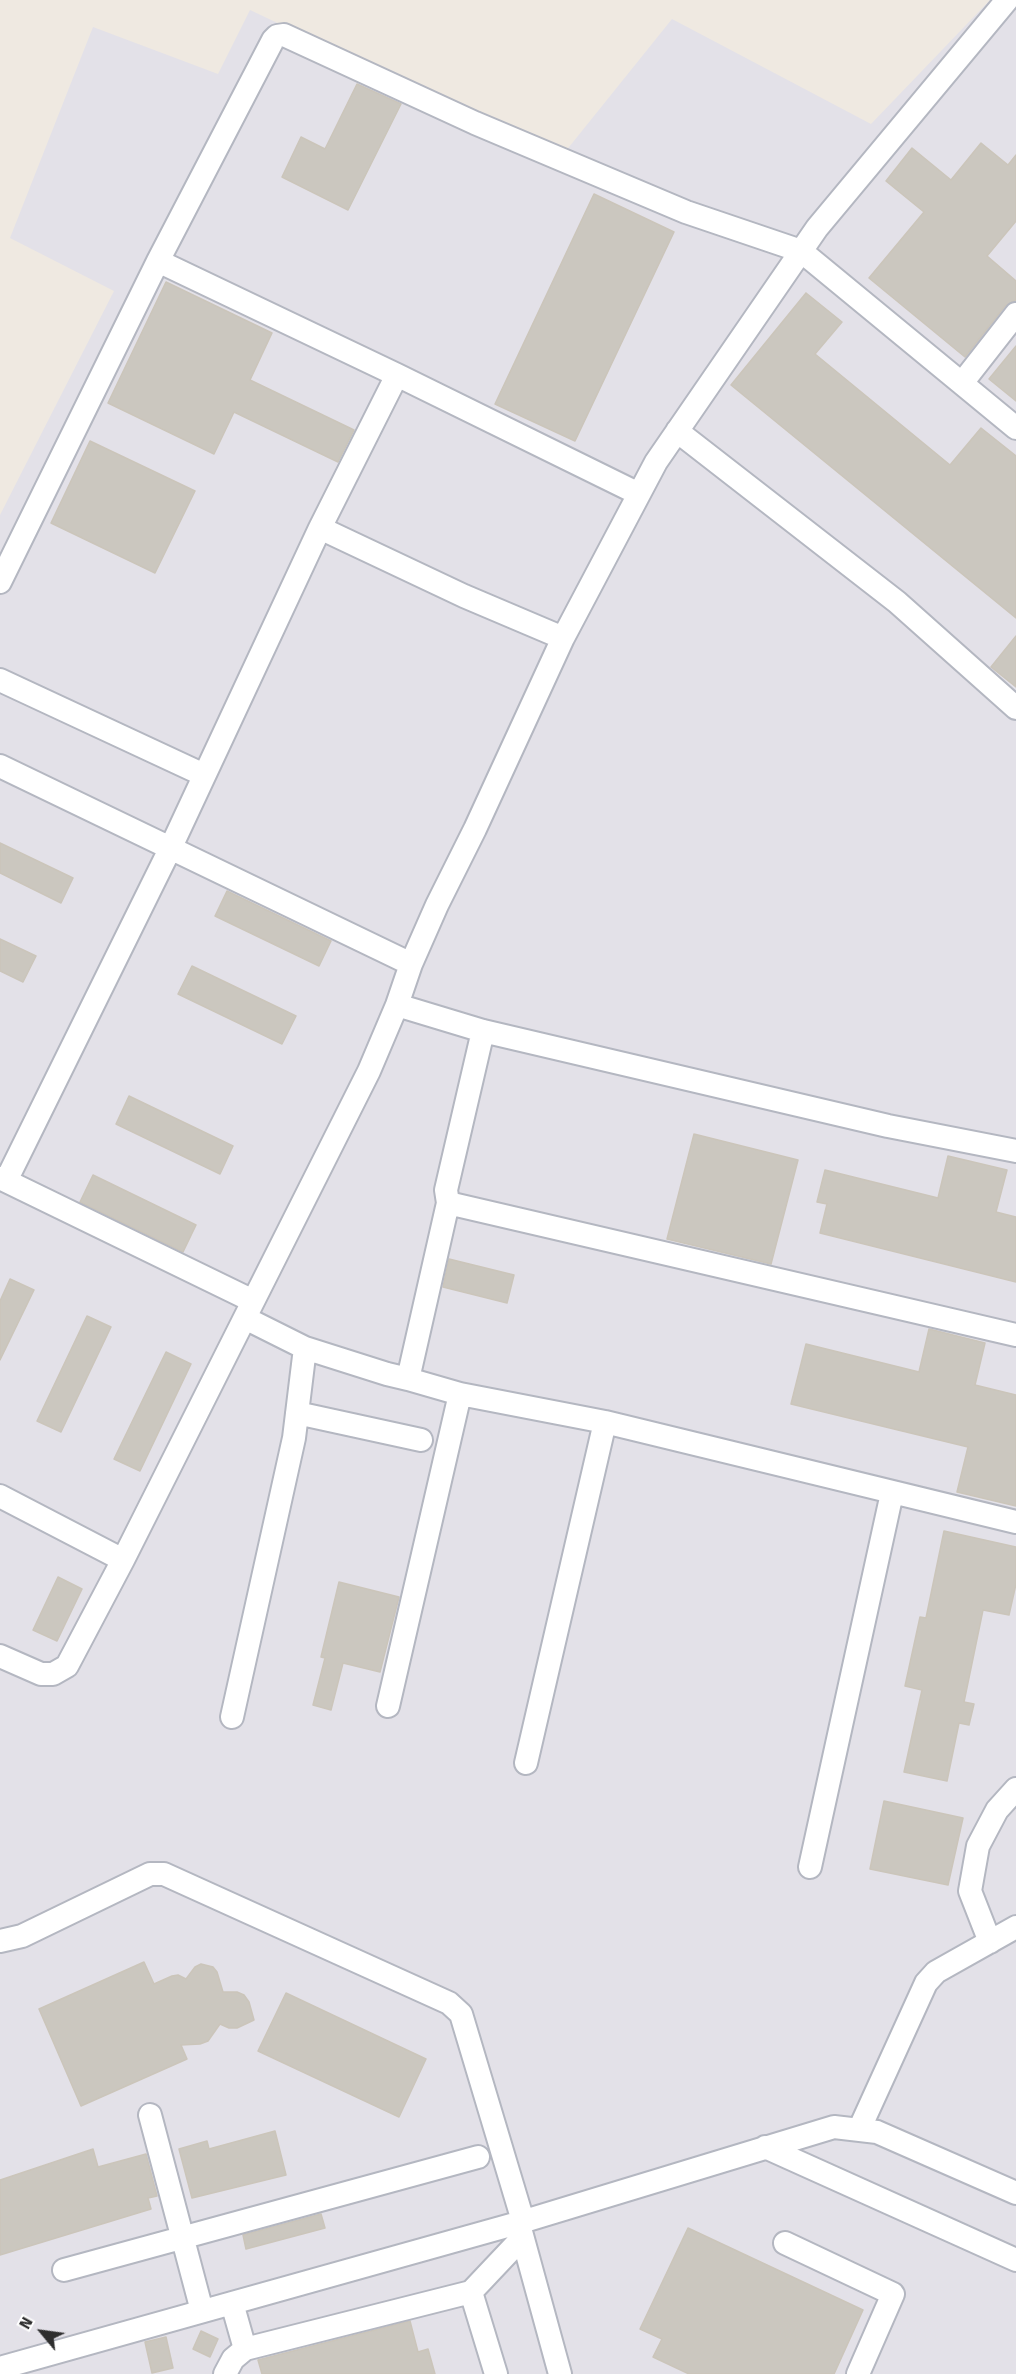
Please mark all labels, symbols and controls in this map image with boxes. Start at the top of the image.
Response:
north arrow [12,2302,72,2362]
text: N [15,2314,37,2332]

